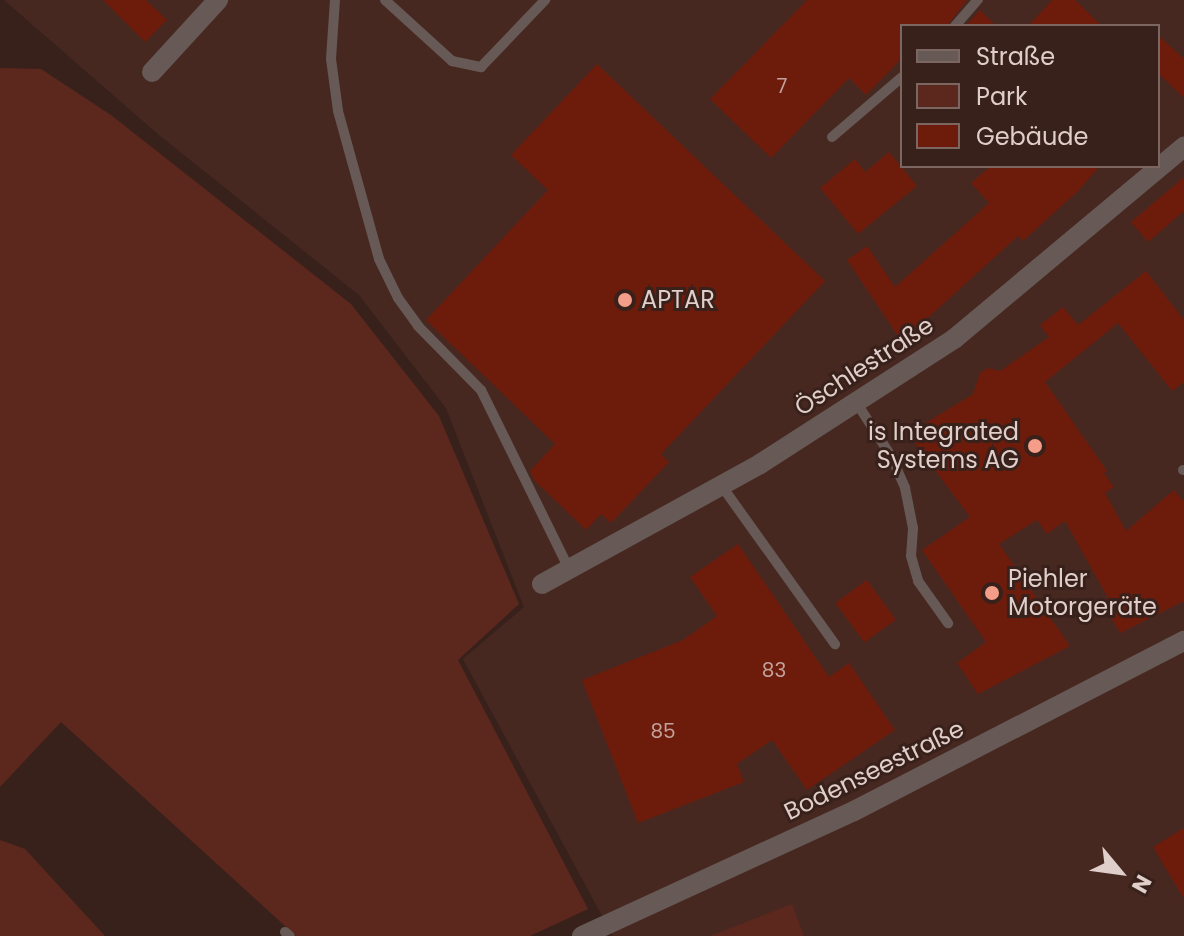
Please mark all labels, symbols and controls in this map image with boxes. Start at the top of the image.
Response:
legend [900,24,1160,168]
text: Straße [976,40,1055,73]
house number: 7 [777,74,787,98]
text: Park [976,80,1027,113]
text: Gebäude [976,120,1088,153]
place label: APTAR [641,286,715,314]
marker: APTAR [616,291,634,309]
street label: Öschlestraße [789,310,939,422]
place label: is Integrated Systems AG [868,418,1019,474]
marker: is Integrated Systems AG [1026,437,1044,455]
place label: Piehler Motorgeräte [1008,565,1157,621]
marker: Piehler Motorgeräte [983,584,1001,602]
house number: 83 [762,658,786,682]
street label: Bodenseestraße [779,714,969,826]
house number: 85 [650,719,676,743]
north arrow [1080,832,1160,912]
text: N [1124,869,1159,899]

